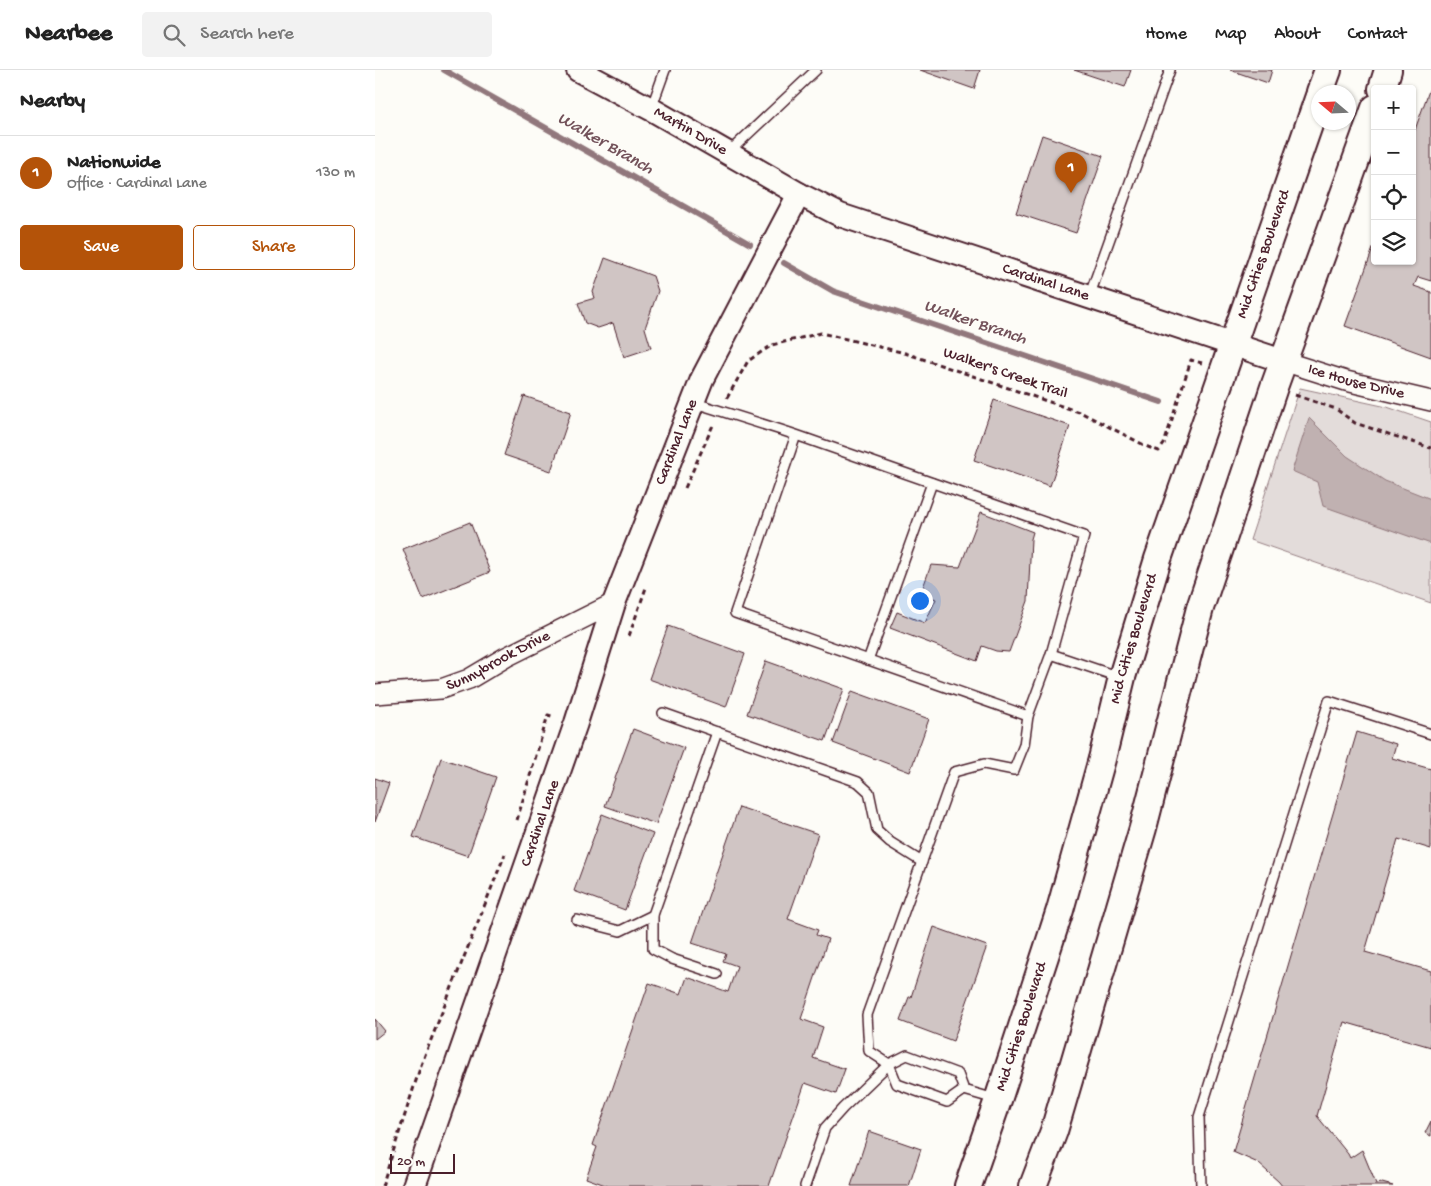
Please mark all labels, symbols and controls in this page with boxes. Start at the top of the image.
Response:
search box [142,12,492,57]
text: Nearbee [25,20,112,49]
icon: search [160,21,188,49]
text: Search here [200,23,294,46]
text: Home [1145,24,1187,45]
text: Map [1215,24,1246,45]
text: About [1274,24,1320,45]
text: Contact [1348,24,1406,45]
north arrow [1311,85,1356,130]
map controls [1371,85,1416,265]
button: + [1371,85,1416,130]
text: Nearby [20,90,85,115]
street label: Martin Drive [650,103,731,161]
water label: Walker Branch [553,108,657,180]
button: − [1371,130,1416,175]
text: Nationwide [67,152,161,175]
pin: 1 [1055,152,1087,193]
text: 1 [33,164,39,183]
text: 130 m [316,164,355,183]
text: Office · Cardinal Lane [67,175,207,194]
button: locate [1371,175,1416,220]
street label: Mid Cities Boulevard [1233,186,1296,321]
button: layers [1371,220,1416,265]
button: Save [20,225,183,270]
button: Share [193,225,355,270]
street label: Cardinal Lane [1000,260,1092,306]
water label: Walker Branch [921,296,1029,350]
street label: Walker's Creek Trail [940,344,1070,404]
street label: Ice House Drive [1305,360,1407,404]
street label: Cardinal Lane [652,396,703,488]
street label: Mid Cities Boulevard [1106,570,1163,706]
your location [907,588,933,614]
street label: Sunnybrook Drive [444,627,554,696]
street label: Cardinal Lane [517,777,565,869]
street label: Mid Cities Boulevard [992,958,1052,1094]
scale bar [390,1151,455,1174]
text: 20 m [397,1154,425,1171]

